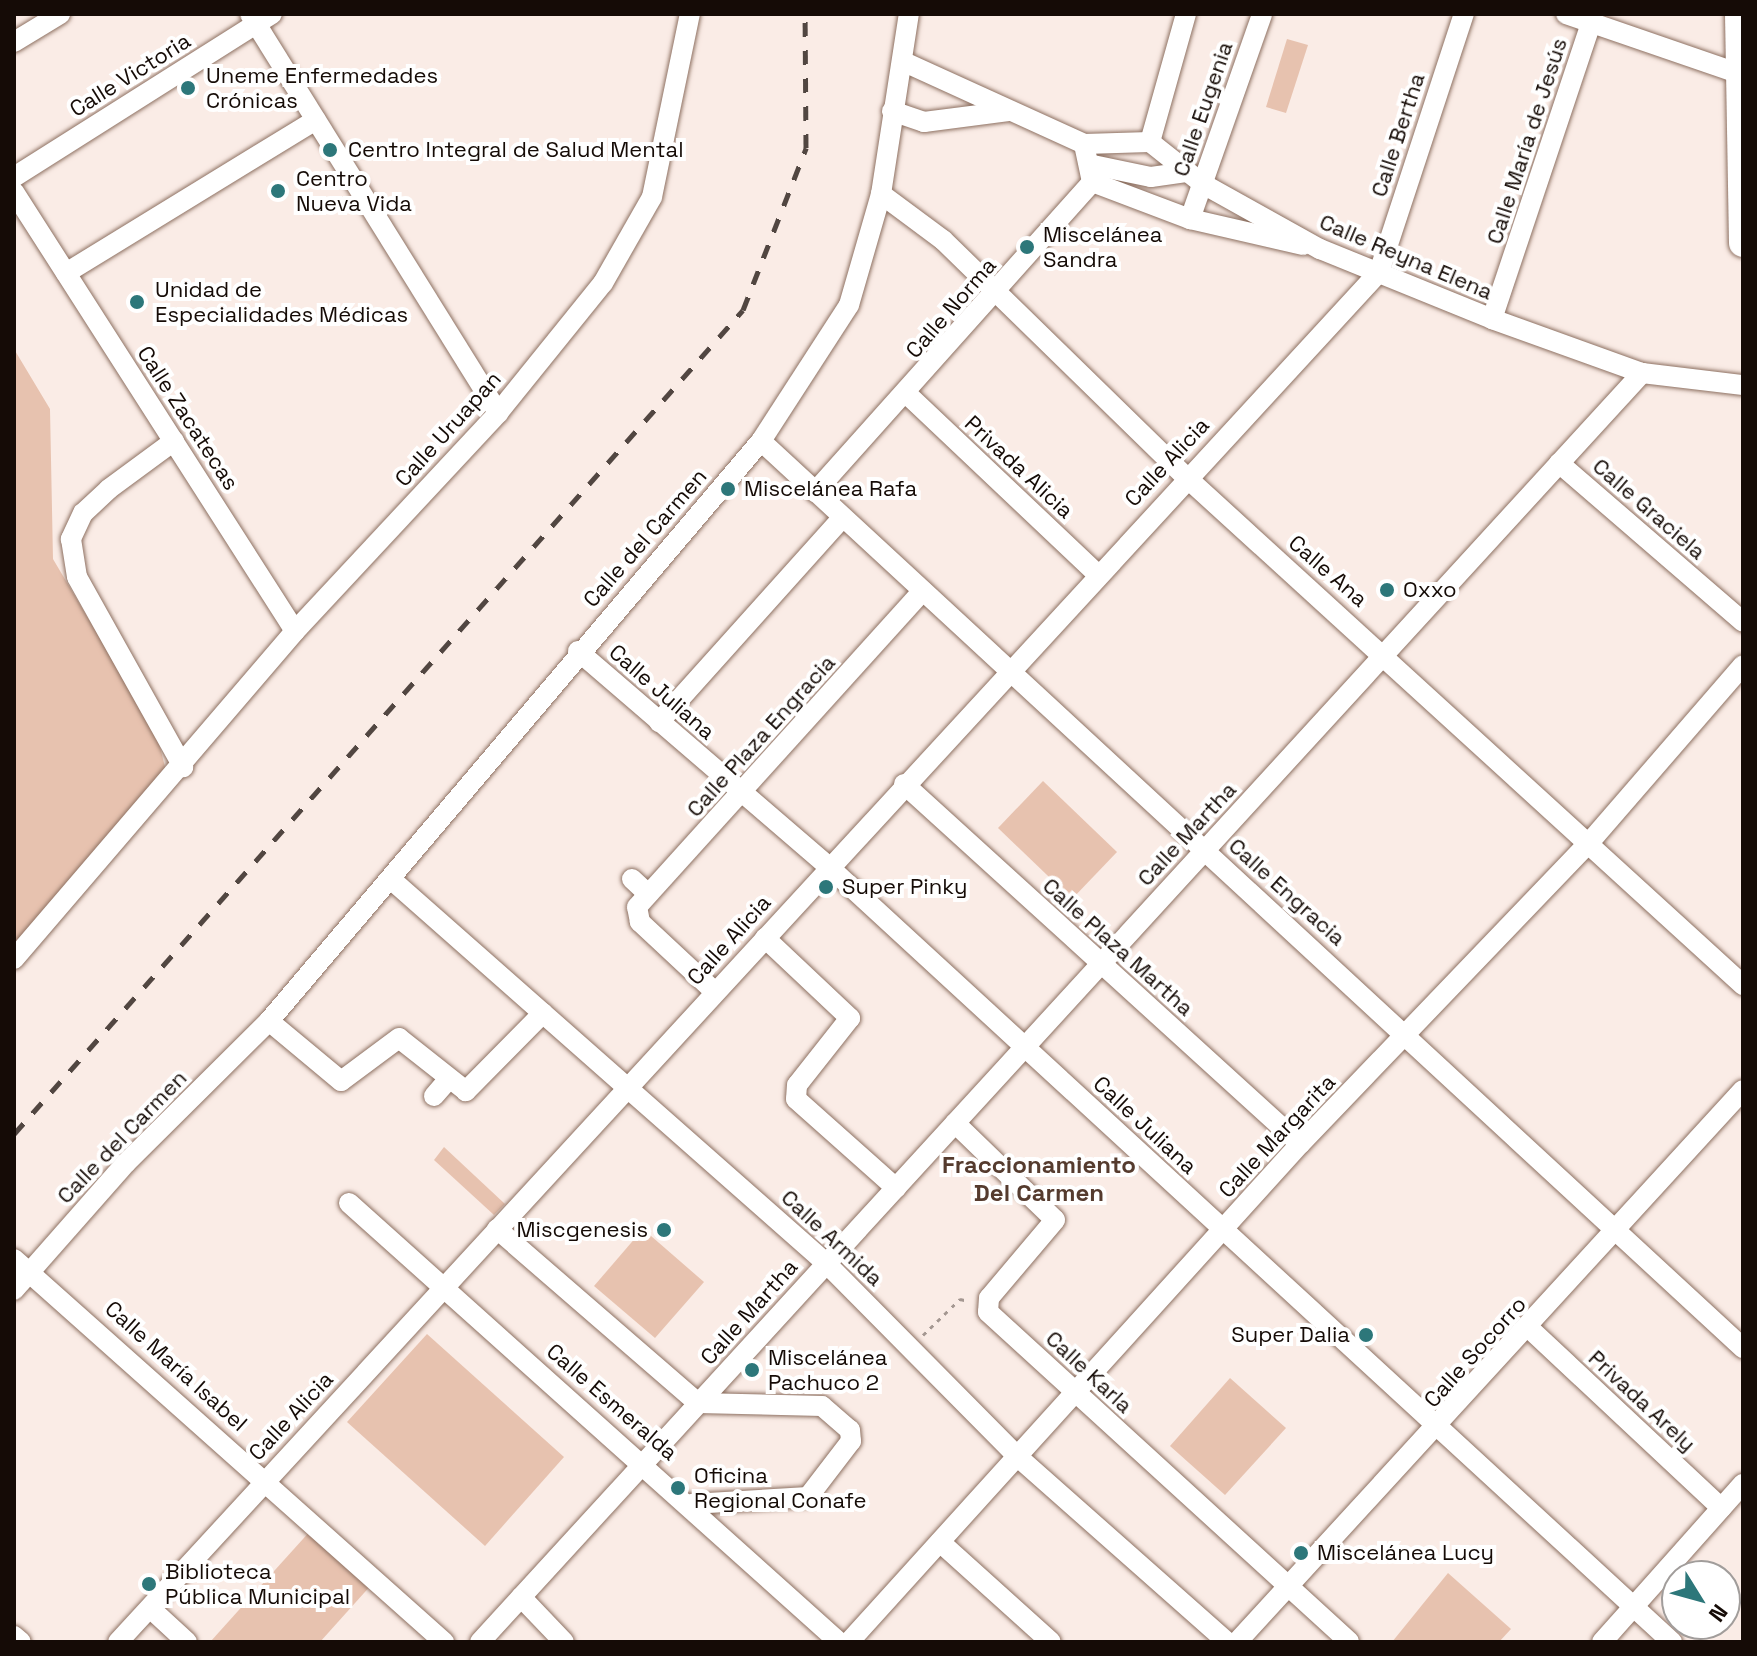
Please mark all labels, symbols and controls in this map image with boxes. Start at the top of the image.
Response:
street label: Calle Victoria [65,27,195,123]
street label: Calle María de Jesús [1481,35,1573,247]
street label: Calle Eugenia [1168,38,1238,180]
place label: Uneme Enfermedades Crónicas [206,62,438,114]
street label: Calle Bertha [1366,70,1430,200]
marker: Uneme Enfermedades Crónicas [177,77,199,99]
place label: Centro Integral de Salud Mental [348,137,684,163]
marker: Centro Integral de Salud Mental [319,139,341,161]
place label: Centro Nueva Vida [296,165,412,216]
marker: Centro Nueva Vida [267,180,289,202]
street label: Calle Reyna Elena [1316,209,1496,305]
place label: Miscelánea Sandra [1043,221,1162,272]
marker: Miscelánea Sandra [1018,238,1036,256]
street label: Calle Norma [900,252,1002,364]
place label: Unidad de Especialidades Médicas [155,276,408,328]
marker: Unidad de Especialidades Médicas [126,291,148,313]
street label: Calle Zacatecas [132,341,244,495]
street label: Calle Uruapan [389,366,507,492]
street label: Privada Alicia [959,410,1079,524]
street label: Calle Alicia [1119,412,1215,512]
street label: Calle Graciela [1587,453,1711,565]
street label: Calle del Carmen [578,463,712,613]
place label: Miscelánea Rafa [744,476,917,502]
marker: Miscelánea Rafa [719,480,737,498]
street label: Calle Ana [1283,529,1373,613]
place label: Oxxo [1403,577,1457,603]
marker: Oxxo [1378,581,1396,599]
street label: Calle Juliana [604,639,720,745]
street label: Calle Plaza Engracia [681,650,841,822]
street label: Calle Martha [1132,777,1242,891]
street label: Calle Engracia [1223,833,1351,951]
street label: Calle Plaza Martha [1037,872,1199,1022]
place label: Super Pinky [842,874,967,900]
marker: Super Pinky [817,878,835,896]
street label: Calle Alicia [682,890,776,990]
street label: Calle del Carmen [52,1065,192,1209]
street label: Calle Margarita [1213,1069,1341,1203]
street label: Calle Juliana [1088,1070,1202,1180]
district label: Fraccionamiento Del Carmen [942,1151,1136,1207]
street label: Calle Armida [776,1184,888,1292]
place label: Miscgenesis [517,1217,648,1243]
marker: Miscgenesis [655,1221,673,1239]
street label: Calle Martha [695,1254,803,1370]
street label: Calle Socorro [1418,1291,1532,1413]
street label: Calle María Isabel [100,1295,252,1437]
place label: Super Dalia [1231,1322,1350,1348]
street label: Calle Karla [1040,1325,1138,1419]
marker: Super Dalia [1357,1326,1375,1344]
street label: Calle Esmeralda [541,1338,683,1466]
place label: Miscelánea Pachuco 2 [768,1344,887,1396]
street label: Privada Arely [1583,1345,1701,1457]
marker: Miscelánea Pachuco 2 [743,1361,761,1379]
street label: Calle Alicia [243,1366,339,1466]
place label: Oficina Regional Conafe [694,1462,867,1514]
marker: Oficina Regional Conafe [669,1479,687,1497]
place label: Miscelánea Lucy [1317,1540,1494,1566]
marker: Miscelánea Lucy [1292,1544,1310,1562]
place label: Biblioteca Pública Municipal [165,1558,350,1610]
north arrow [1661,1560,1741,1640]
marker: Biblioteca Pública Municipal [140,1575,158,1593]
text: N [1703,1599,1734,1628]

